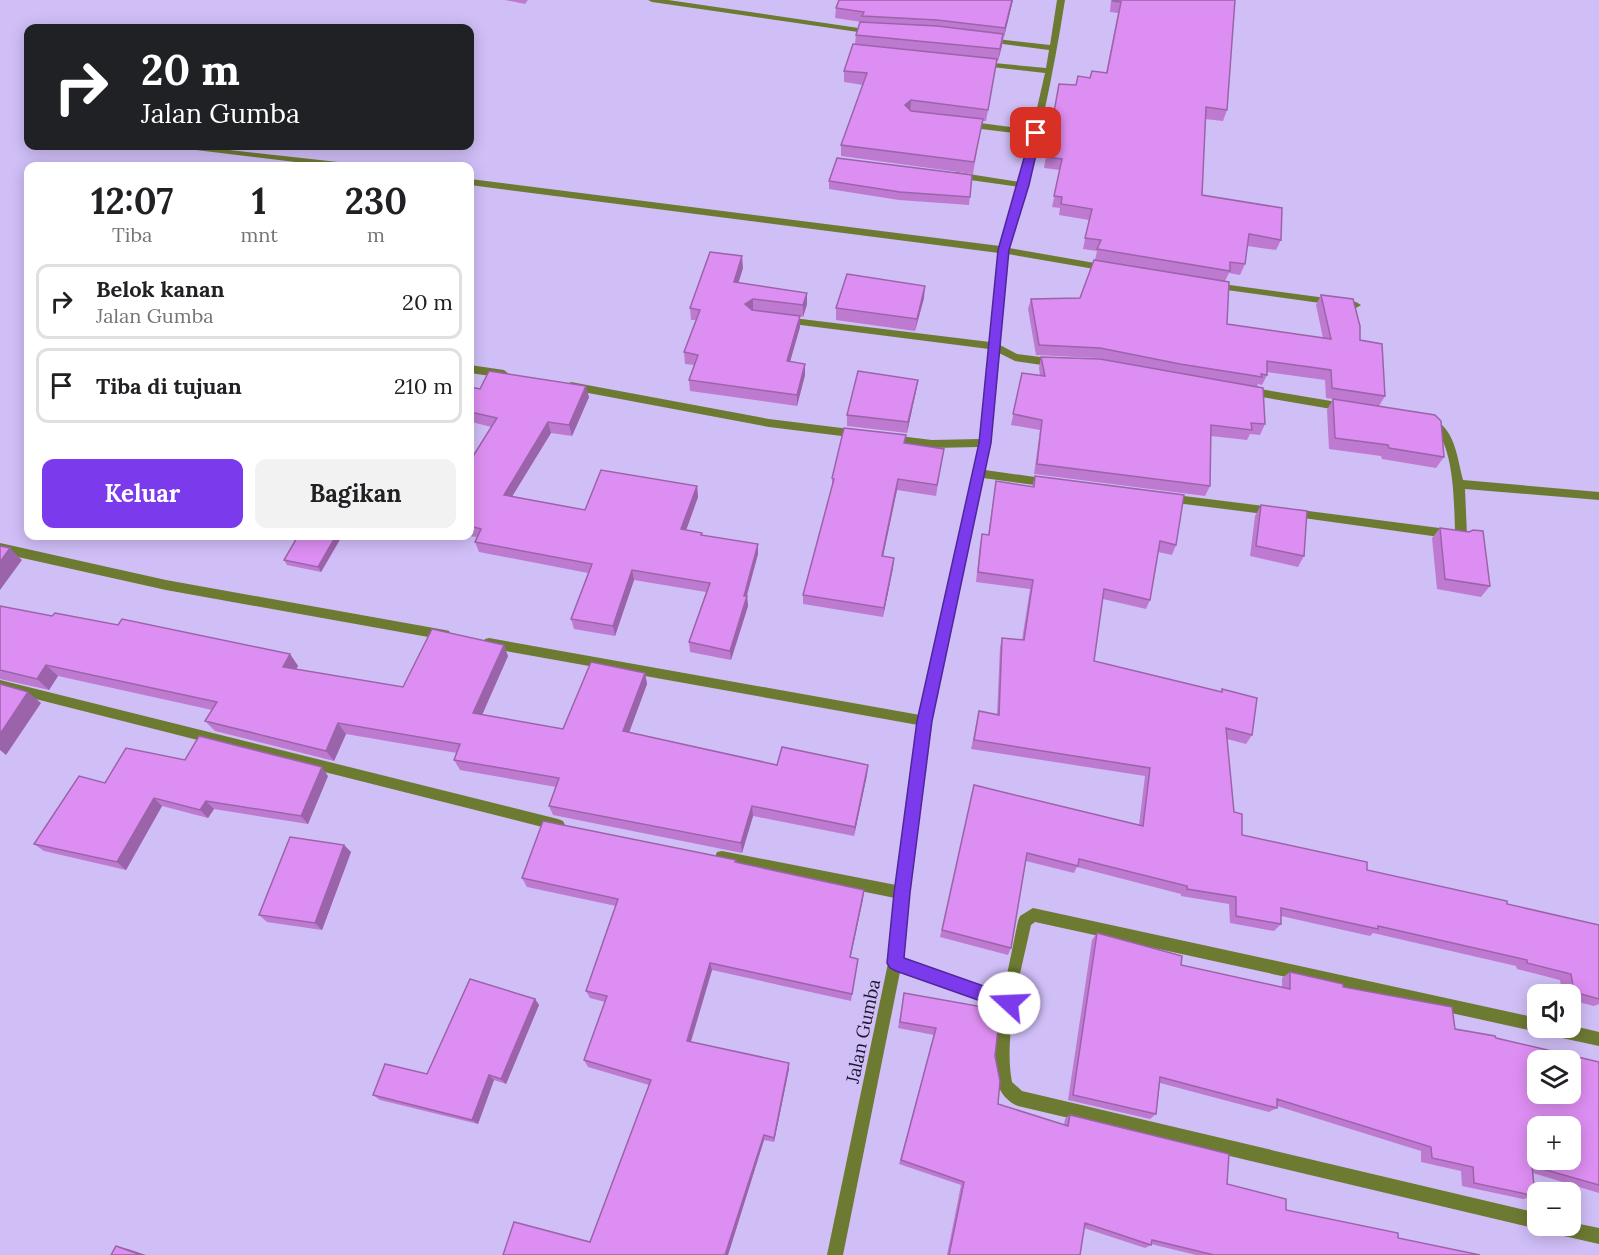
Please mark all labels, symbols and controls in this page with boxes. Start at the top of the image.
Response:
text: 20 m [141,43,240,97]
icon: right [42,48,120,126]
text: Jalan Gumba [141,96,300,130]
pin [1010,107,1061,158]
icon: arrive [1019,116,1052,149]
text: 12:07 [91,178,173,224]
text: 1 [252,178,266,224]
text: 230 [345,178,407,224]
text: Tiba [112,222,152,247]
text: mnt [240,222,278,247]
text: m [367,222,385,247]
text: Belok kanan [96,275,225,303]
icon: right [45,285,78,318]
text: 20 m [402,288,453,316]
text: Jalan Gumba [96,303,214,328]
icon: arrive [45,369,78,402]
text: Tiba di tujuan [96,372,242,400]
text: 210 m [394,372,453,400]
button: Keluar [42,459,243,528]
button: Bagikan [255,459,456,528]
position arrow [977,971,1041,1035]
street label: Jalan Gumba [841,977,885,1086]
map controls [1527,984,1581,1236]
button: sound [1527,984,1581,1038]
button: layers [1527,1050,1581,1104]
button: + [1527,1116,1581,1170]
button: − [1527,1182,1581,1236]

